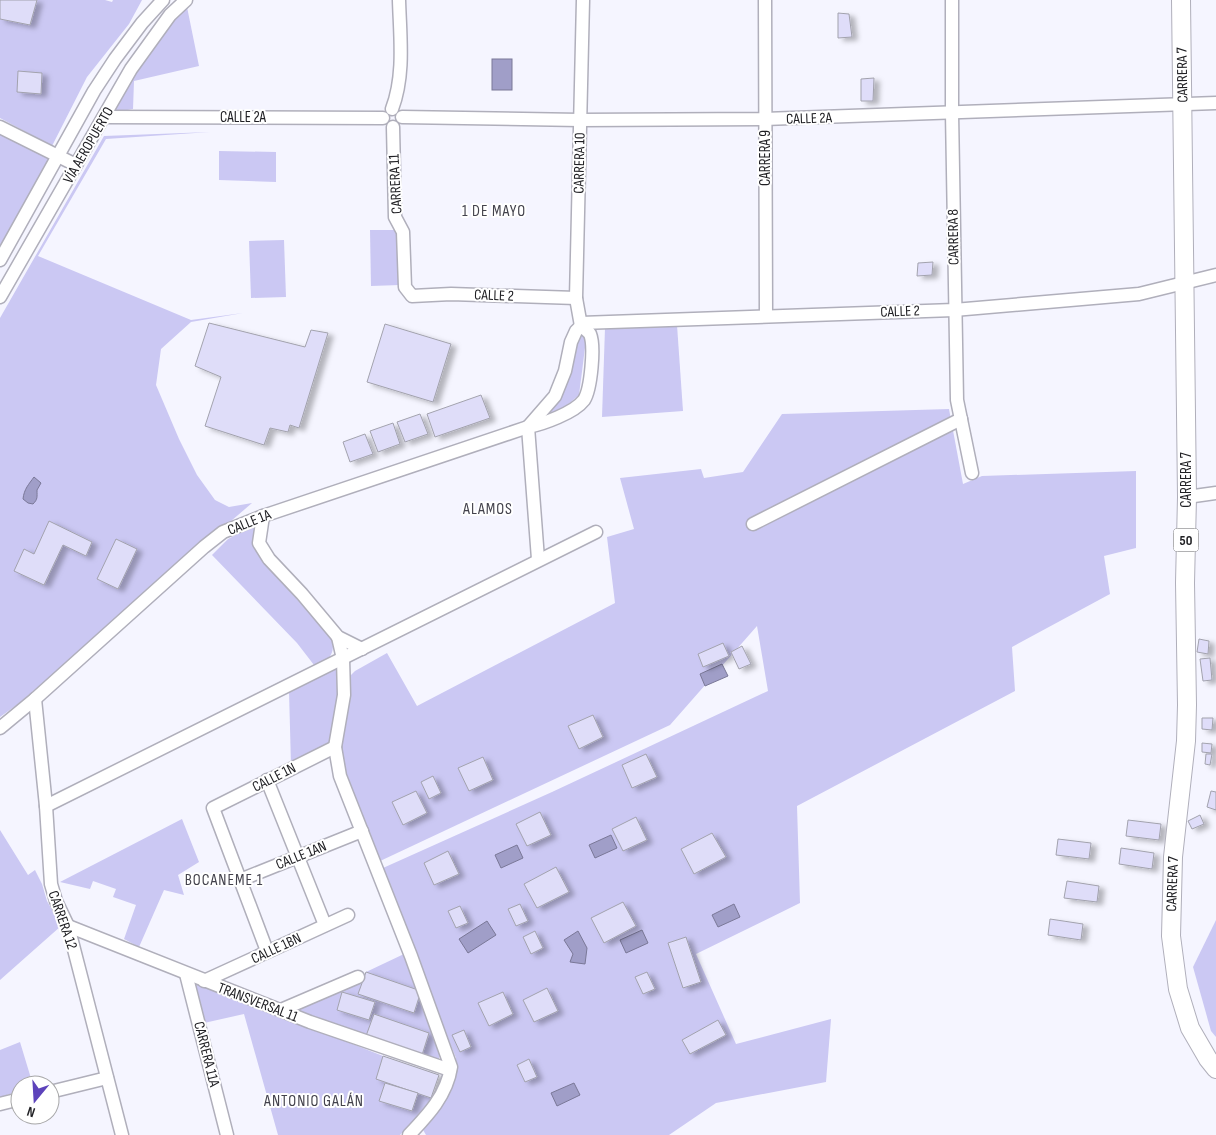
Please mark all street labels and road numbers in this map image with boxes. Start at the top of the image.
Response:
street label: CARRERA 7 [1173,47,1192,103]
street label: VÍA AEROPUERTO [59,104,118,187]
street label: CALLE 2A [220,108,267,127]
street label: CALLE 2A [786,108,833,129]
street label: CARRERA 9 [756,130,775,186]
street label: CARRERA 10 [569,132,590,194]
street label: CARRERA 11 [384,153,407,214]
street label: CARRERA 8 [944,209,963,265]
street label: CALLE 2 [474,285,514,306]
street label: CALLE 2 [880,301,920,322]
street label: CARRERA 7 [1177,452,1196,508]
street label: CALLE 1A [225,505,274,540]
road number: 50 [1174,528,1198,552]
street label: CALLE 1N [249,758,299,796]
street label: CALLE 1AN [273,837,329,874]
street label: CARRERA 7 [1162,856,1183,912]
street label: CARRERA 12 [44,888,81,952]
street label: CALLE 1BN [248,929,304,968]
street label: TRANSVERSAL 11 [215,978,301,1027]
street label: CARRERA 11A [189,1020,224,1089]

